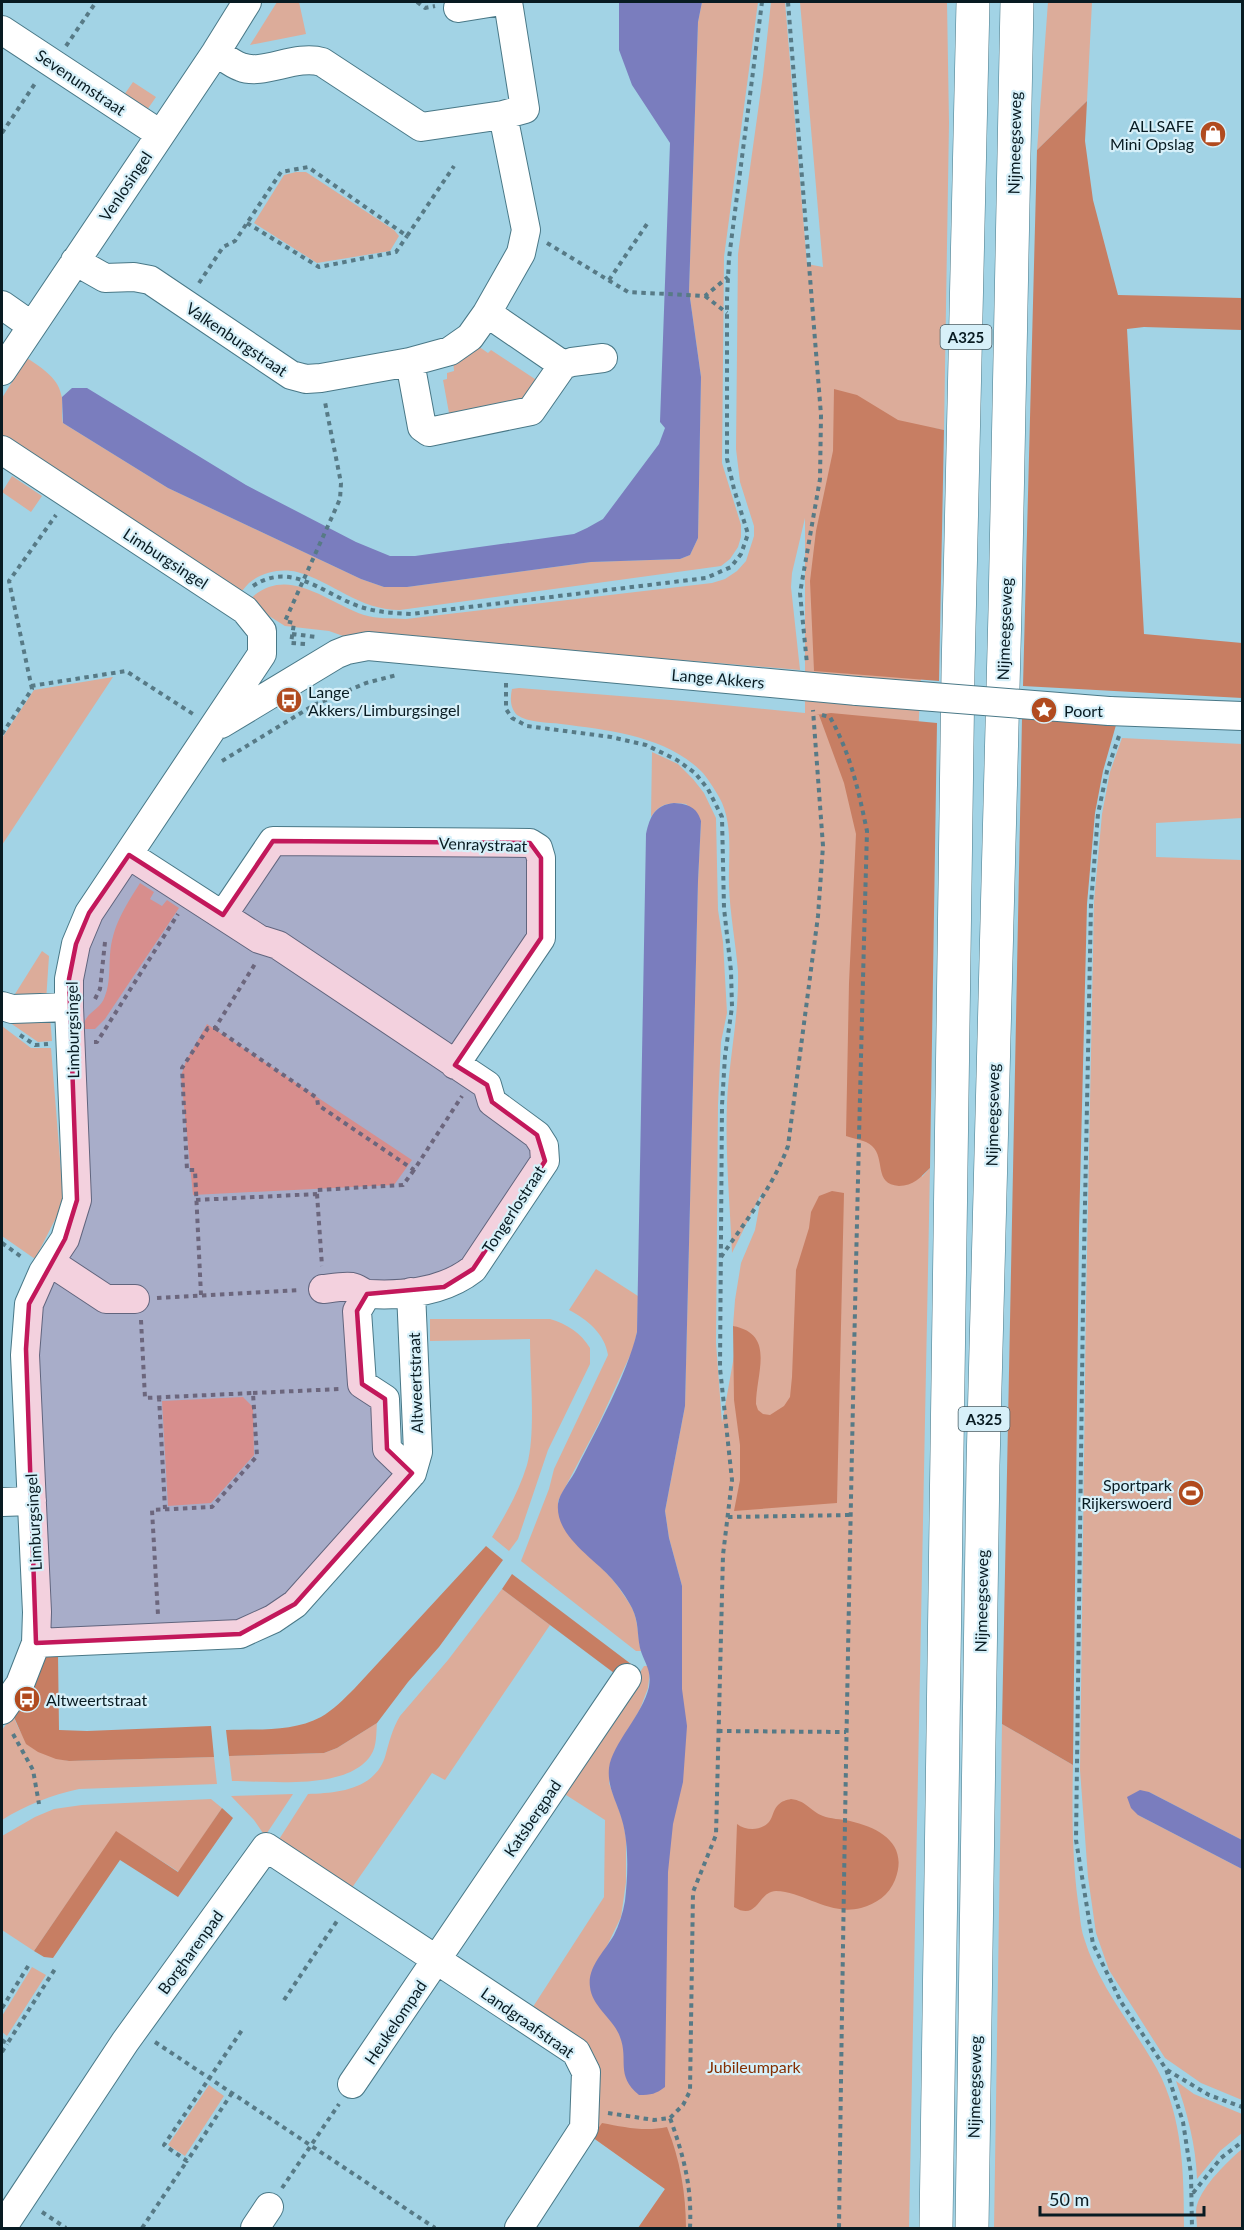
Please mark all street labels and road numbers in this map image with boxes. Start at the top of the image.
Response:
street label: Sevenumstraat [32,45,130,119]
street label: Nijmeegseweg [1004,92,1024,194]
street label: Venlosingel [95,148,155,224]
street label: Valkenburgstraat [183,298,292,380]
road number: A325 [940,325,992,349]
street label: Limburgsingel [120,524,212,592]
street label: Nijmeegseweg [993,577,1015,681]
street label: Lange Akkers [671,664,765,692]
street label: Venraystraat [438,833,528,855]
street label: Limburgsingel [62,981,82,1079]
street label: Nijmeegseweg [982,1064,1002,1166]
street label: Tongerlostraat [478,1161,549,1256]
street label: Altweertstraat [404,1332,426,1434]
road number: A325 [958,1407,1010,1431]
street label: Limburgsingel [21,1473,45,1571]
street label: Nijmeegseweg [971,1550,991,1652]
street label: Katsbergpad [499,1776,565,1860]
street label: Borgharenpad [153,1906,227,1998]
street label: Heukelompad [360,1976,430,2068]
street label: Landgraafstraat [478,1983,578,2061]
street label: Nijmeegseweg [964,2036,984,2138]

